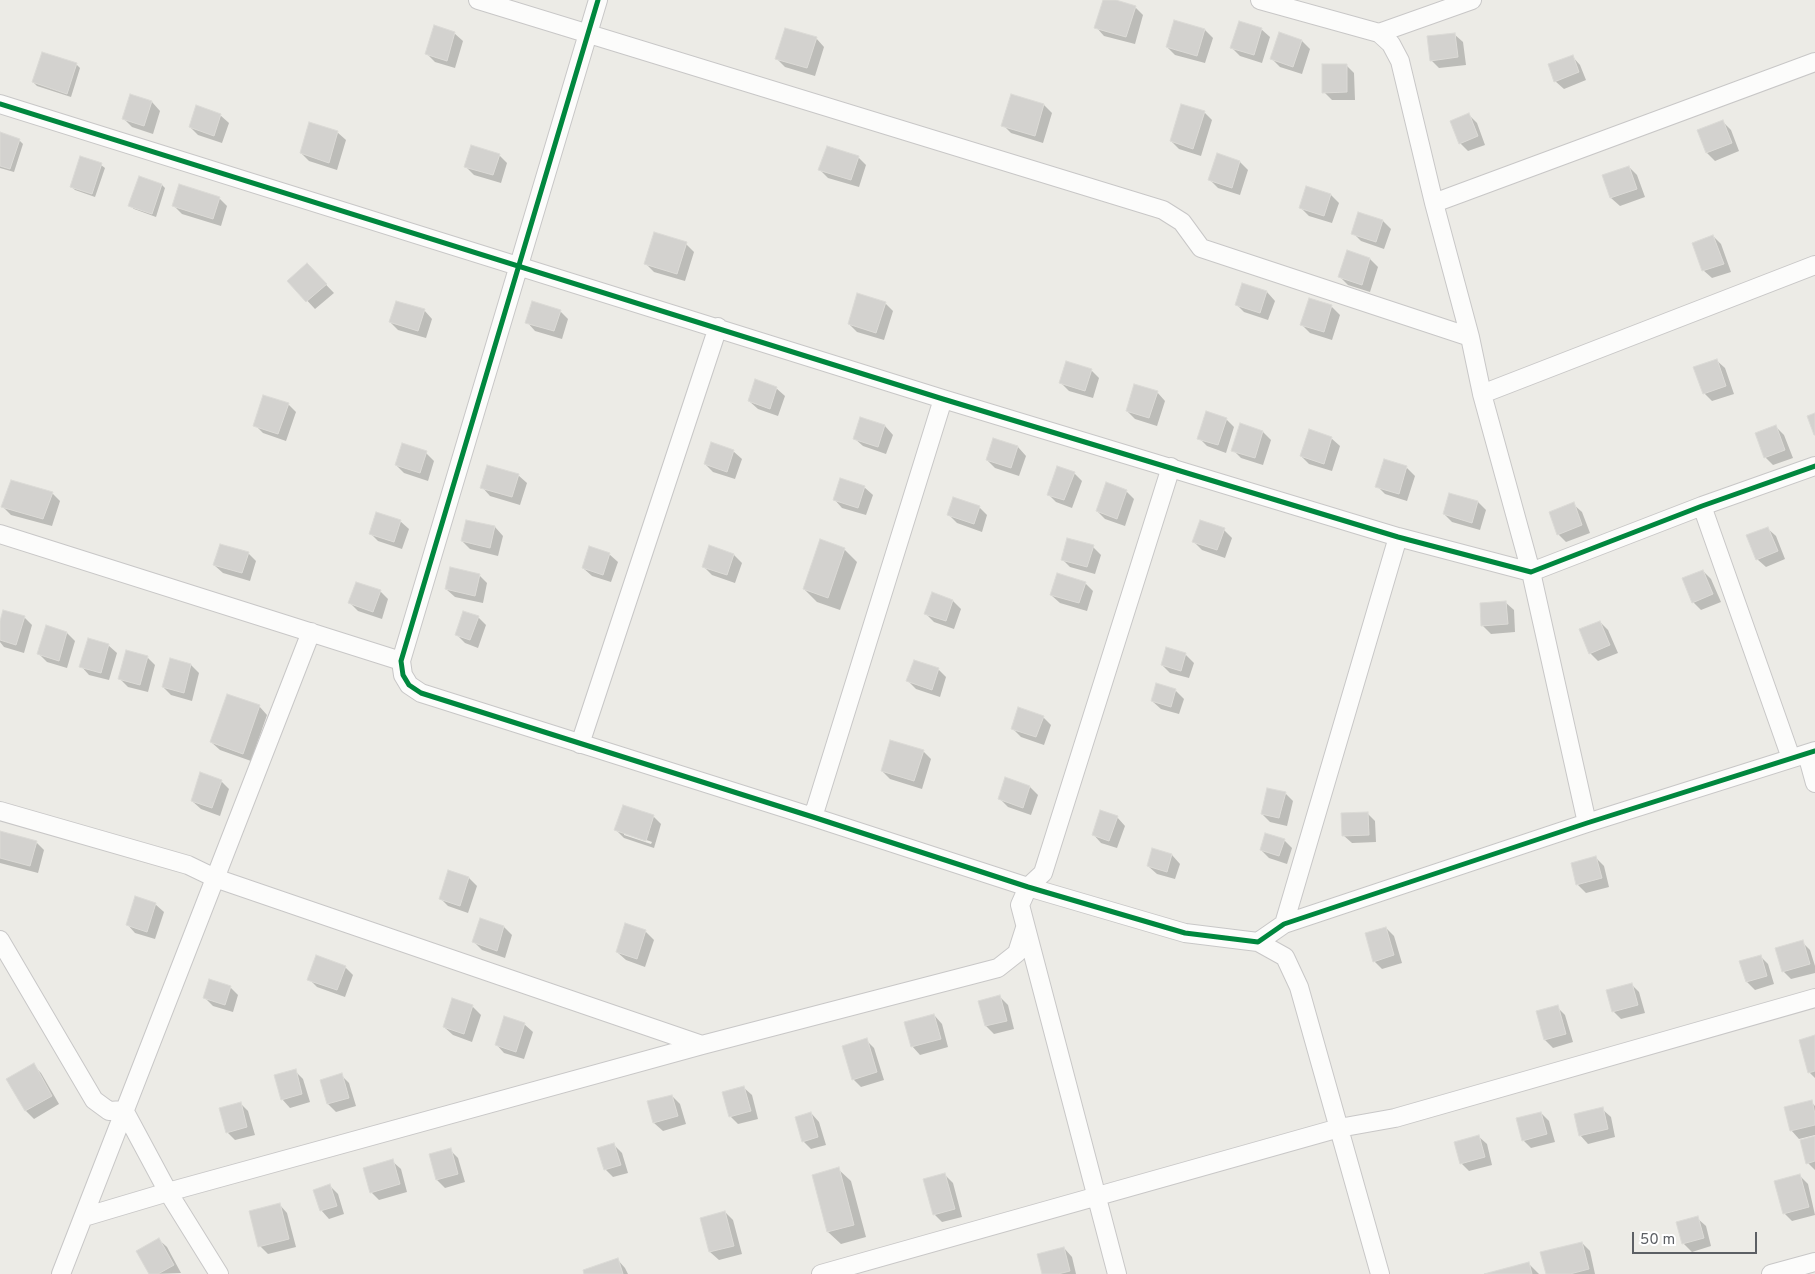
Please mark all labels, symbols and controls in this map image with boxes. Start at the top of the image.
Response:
scale bar [1635,1222,1760,1254]
text: 50 m [1640,1231,1675,1250]

